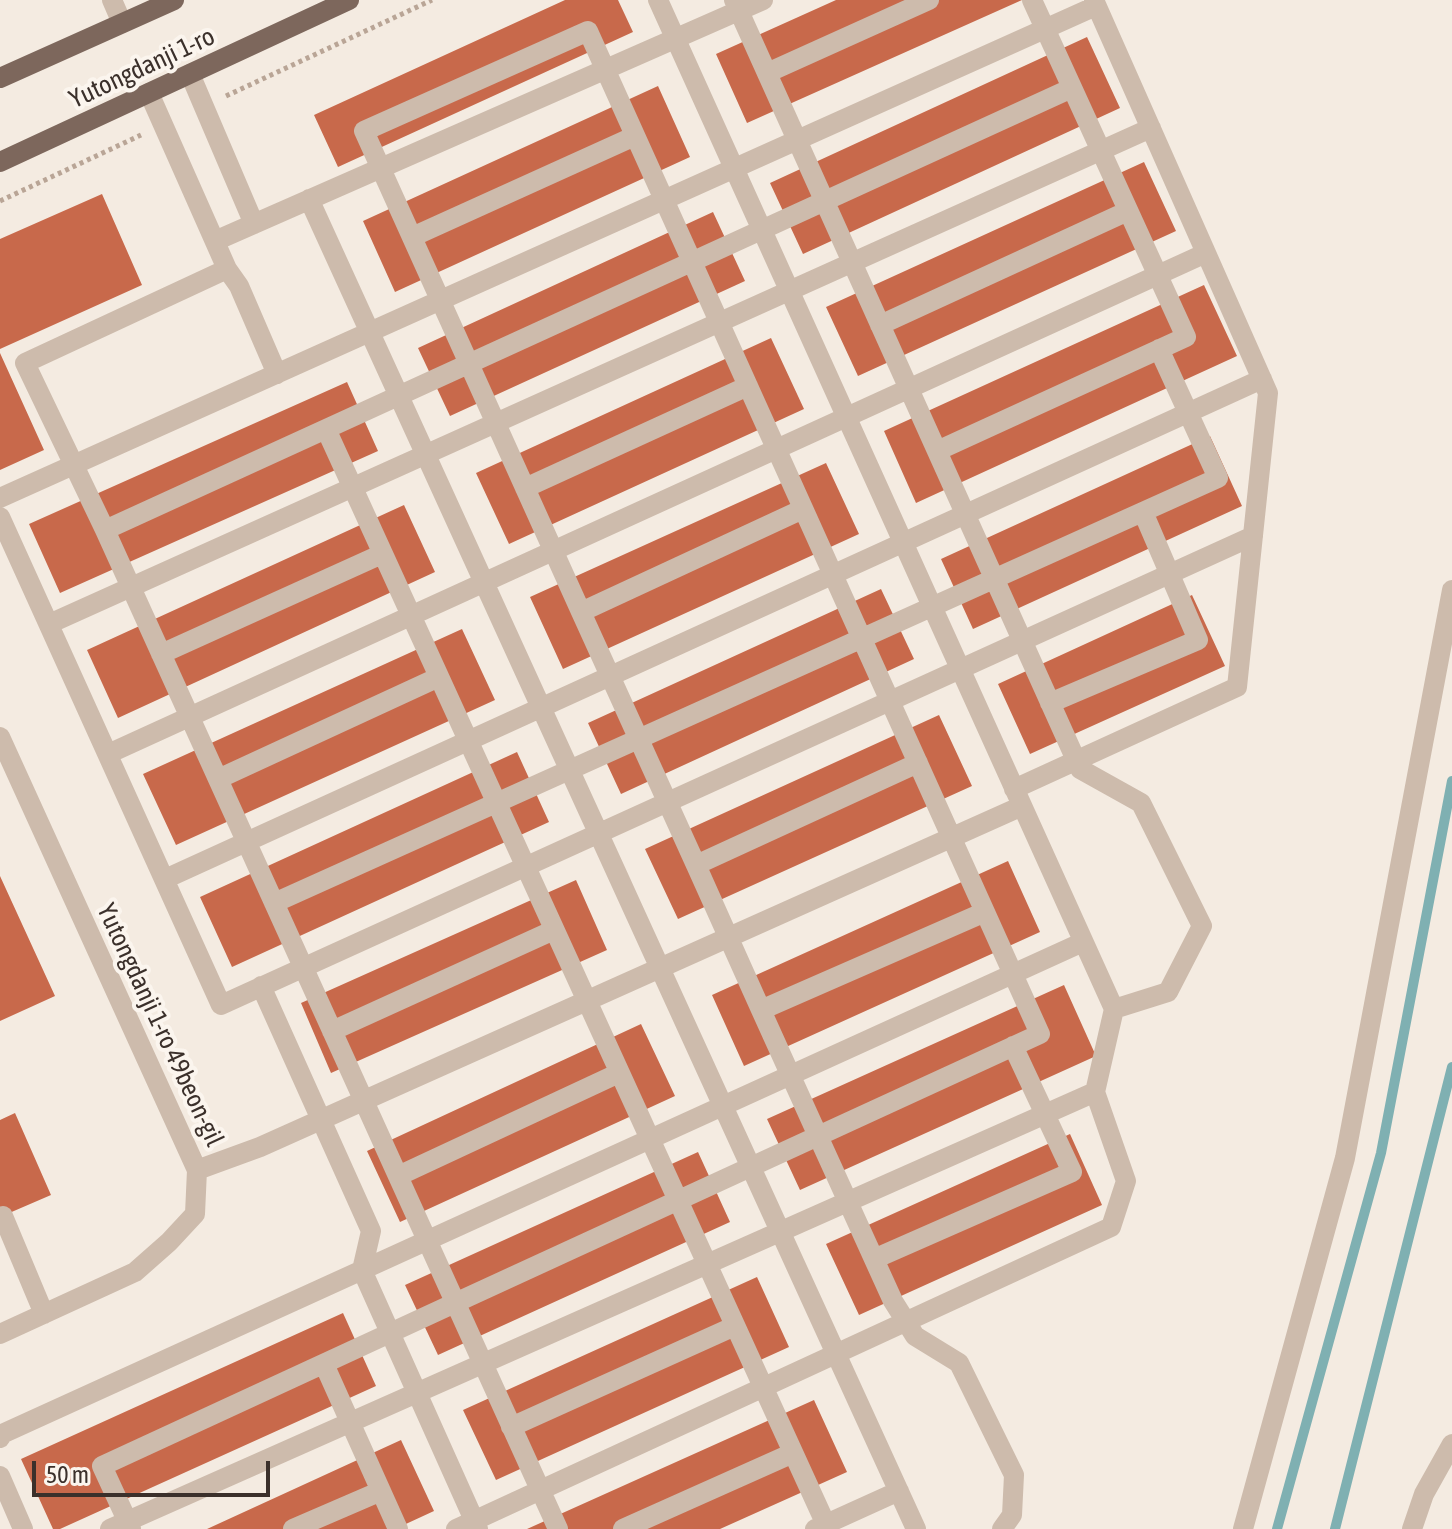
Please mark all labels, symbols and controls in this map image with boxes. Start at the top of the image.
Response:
street label: Yutongdanji 1-ro [64,21,220,115]
street label: Yutongdanji 1-ro 49beon-gil [90,899,230,1151]
scale bar [36,1445,274,1495]
text: 50 m [46,1461,89,1488]

